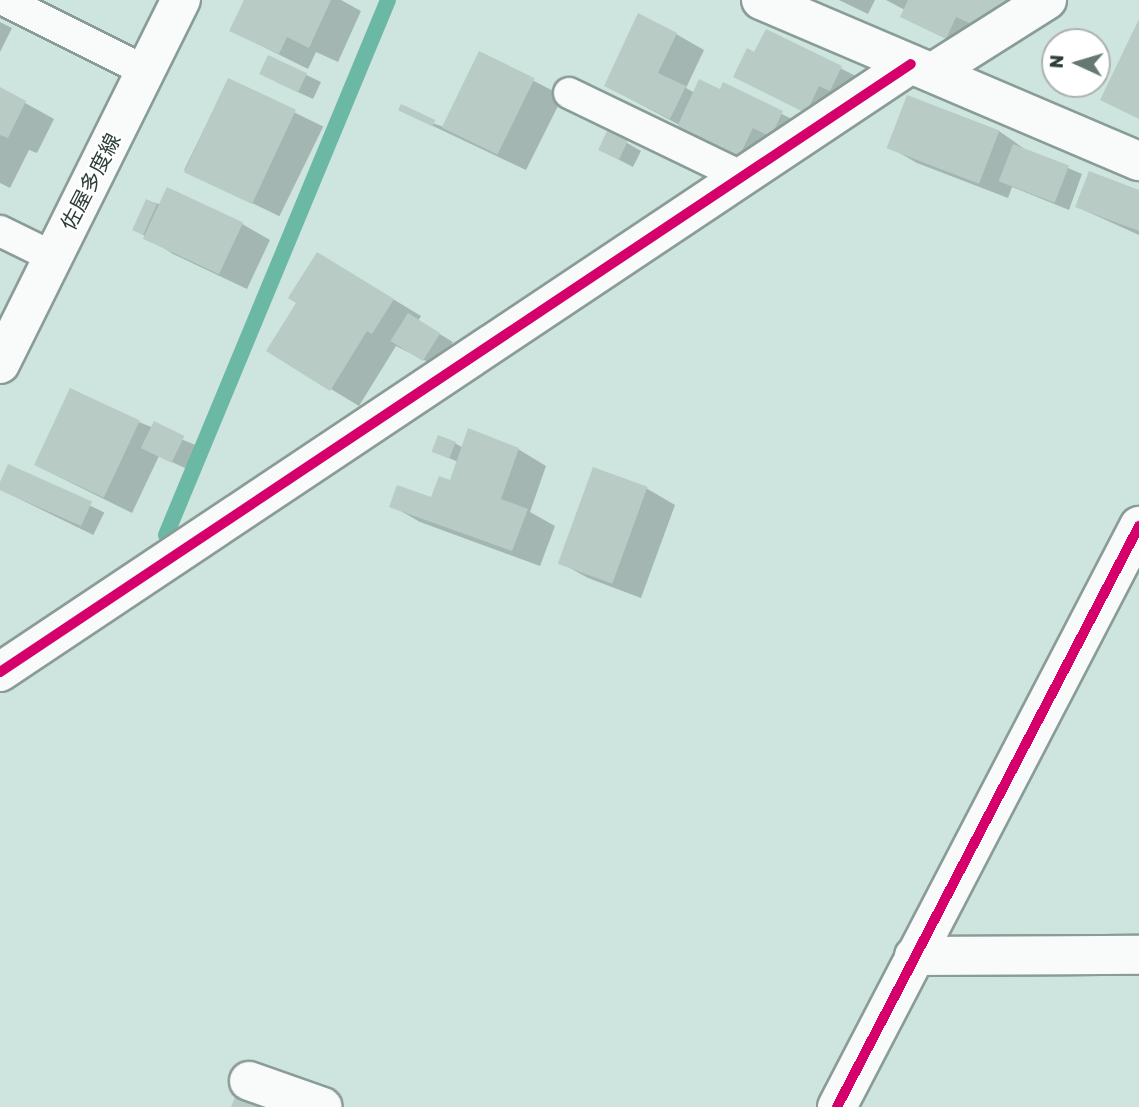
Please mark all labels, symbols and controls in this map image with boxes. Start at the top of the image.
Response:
north arrow [1041,28,1111,98]
text: N [1045,54,1068,69]
street label: 佐屋多度線 [56,130,126,234]

